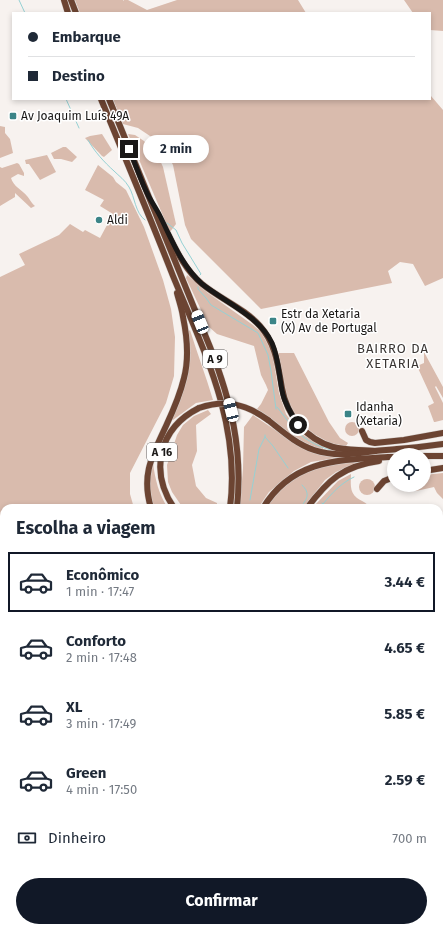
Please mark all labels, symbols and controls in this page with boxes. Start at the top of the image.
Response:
text: Embarque [52,28,121,46]
text: Destino [52,67,105,85]
place label: Av Joaquim Luís 49A [21,109,129,123]
marker: Av Joaquim Luís 49A [8,111,18,121]
callout: 2 min [143,135,209,163]
route end [120,140,138,158]
text: 2 min [160,141,192,156]
place label: Aldi [107,213,128,227]
marker: Aldi [94,215,104,225]
place label: Estr da Xetaria (X) Av de Portugal [281,307,377,335]
car [190,309,210,335]
marker: Estr da Xetaria (X) Av de Portugal [268,316,278,326]
district label: BAIRRO DA XETARIA [357,341,429,371]
road number: A 9 [203,350,227,368]
car [222,397,240,423]
place label: Idanha (Xetaria) [356,400,402,428]
marker: Idanha (Xetaria) [343,409,353,419]
route start [289,416,307,434]
road number: A 16 [147,443,177,461]
map controls [387,448,431,492]
button: locate [387,448,431,492]
text: Escolha a viagem [16,517,156,539]
icon: car [18,564,54,600]
text: Econômico [66,566,139,584]
text: 3.44 € [385,573,425,591]
text: 1 min · 17:47 [66,584,134,599]
icon: car [18,630,54,666]
text: Conforto [66,632,126,650]
text: 4.65 € [384,639,425,657]
text: 2 min · 17:48 [66,650,137,665]
icon: car [18,696,54,732]
text: XL [66,698,82,716]
text: 5.85 € [384,705,425,723]
text: 3 min · 17:49 [66,716,136,731]
icon: car [18,762,54,798]
text: Green [66,764,106,782]
text: 2.59 € [385,771,425,789]
text: 4 min · 17:50 [66,782,137,797]
icon: cash [16,827,38,849]
text: Dinheiro [48,829,106,847]
text: 700 m [392,831,427,846]
button: Confirmar [16,878,427,924]

